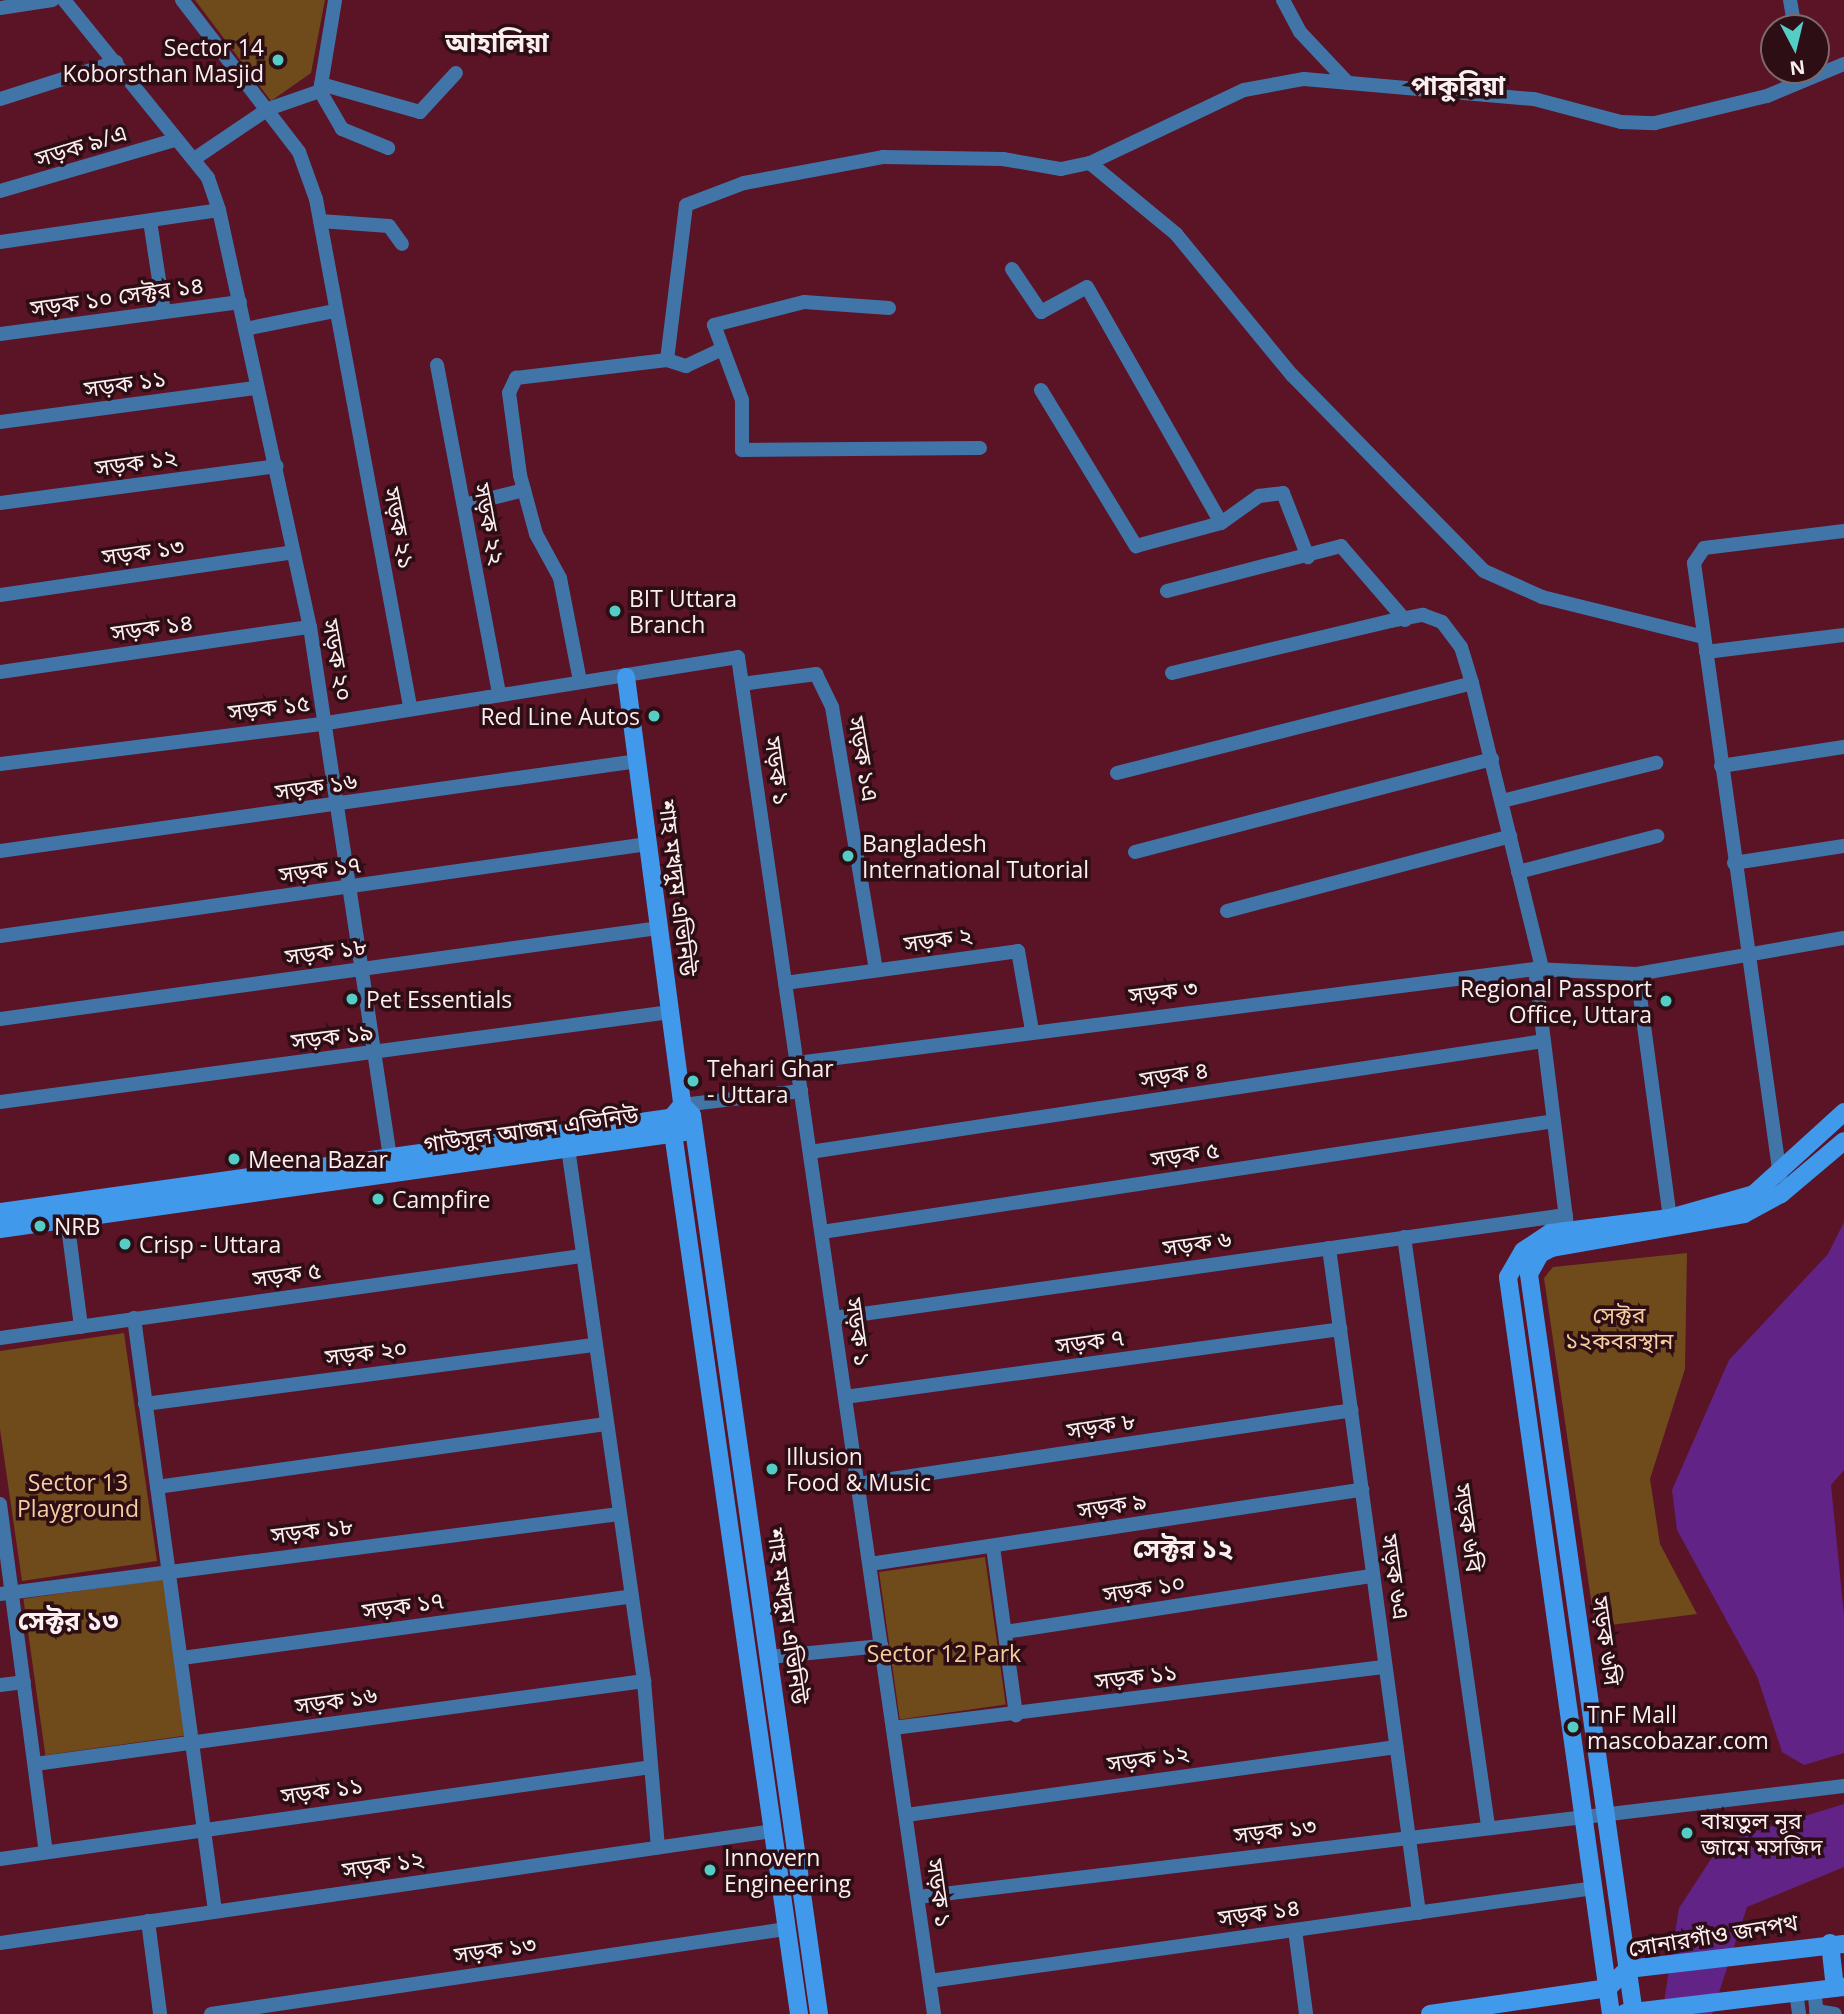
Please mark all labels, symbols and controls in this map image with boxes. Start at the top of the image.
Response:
north arrow [1760,14,1830,84]
district label: আহালিয়া [445,27,549,59]
place label: Sector 14 Koborsthan Masjid [63,33,264,87]
marker: Sector 14 Koborsthan Masjid [270,52,286,68]
text: N [1788,54,1807,82]
district label: পাকুরিয়া [1411,70,1505,102]
street label: সড়ক ৯/এ [32,118,130,172]
street label: সড়ক ১০ সেক্টর ১৪ [29,270,205,322]
street label: সড়ক ১১ [82,364,168,402]
street label: সড়ক ১২ [93,443,179,481]
street label: সড়ক ২২ [469,481,511,567]
street label: সড়ক ২১ [379,485,421,571]
street label: সড়ক ১৩ [100,532,186,570]
place label: BIT Uttara Branch [629,584,737,638]
marker: BIT Uttara Branch [607,603,623,619]
street label: সড়ক ১৪ [109,608,195,646]
street label: সড়ক ২০ [317,617,359,703]
street label: সড়ক ১৫ [226,688,312,726]
place label: Red Line Autos [480,702,640,730]
marker: Red Line Autos [646,708,662,724]
street label: সড়ক ১এ [843,714,885,804]
street label: সড়ক ১ [760,735,796,807]
street label: সড়ক ১৬ [273,767,359,805]
street label: শাহ মখদুম এভিনিউ [653,798,703,978]
place label: Bangladesh International Tutorial [862,829,1089,883]
marker: Bangladesh International Tutorial [840,848,856,864]
street label: সড়ক ১৭ [277,850,363,888]
street label: সড়ক ২ [902,921,974,957]
street label: সড়ক ১৮ [283,932,369,970]
street label: সড়ক ৩ [1127,973,1199,1009]
place label: Regional Passport Office, Uttara [1460,974,1652,1028]
place label: Pet Essentials [366,985,512,1013]
marker: Pet Essentials [344,991,360,1007]
marker: Regional Passport Office, Uttara [1658,993,1674,1009]
street label: সড়ক ১৯ [289,1017,375,1055]
place label: Tehari Ghar - Uttara [707,1054,834,1108]
street label: সড়ক ৪ [1138,1055,1210,1093]
marker: Tehari Ghar - Uttara [685,1073,701,1089]
street label: গাউসুল আজম এভিনিউ [422,1100,640,1158]
street label: সড়ক ৫ [1149,1135,1221,1173]
place label: Meena Bazar [248,1145,388,1173]
marker: Meena Bazar [226,1151,242,1167]
place label: Campfire [392,1185,490,1213]
marker: Campfire [370,1191,386,1207]
place label: NRB [54,1212,100,1240]
marker: NRB [32,1218,48,1234]
street label: সড়ক ৬ [1161,1225,1233,1261]
place label: Crisp - Uttara [139,1230,281,1258]
marker: Crisp - Uttara [117,1236,133,1252]
street label: সড়ক ৫ [251,1256,323,1292]
street label: সড়ক ১ [841,1296,877,1368]
park label: সেক্টর ১২কবরস্থান [1565,1300,1673,1354]
street label: সড়ক ৭ [1054,1323,1126,1359]
street label: সড়ক ২০ [323,1333,409,1371]
street label: সড়ক ৮ [1065,1406,1137,1444]
place label: Illusion Food & Music [786,1442,931,1496]
marker: Illusion Food & Music [764,1461,780,1477]
park label: Sector 13 Playground [17,1468,139,1522]
street label: সড়ক ৬বি [1449,1482,1489,1574]
street label: সড়ক ৯ [1076,1486,1148,1524]
street label: সড়ক ১৮ [269,1511,355,1549]
street label: শাহ মখদুম এভিনিউ [762,1526,814,1706]
district label: সেক্টর ১২ [1133,1533,1233,1565]
street label: সড়ক ৬এ [1376,1533,1416,1621]
street label: সড়ক ১০ [1101,1568,1187,1608]
street label: সড়ক ১৭ [360,1586,446,1624]
street label: সড়ক ৬সি [1587,1595,1627,1687]
district label: সেক্টর ১৩ [18,1605,118,1637]
park label: Sector 12 Park [867,1639,1021,1667]
street label: সড়ক ১১ [1093,1657,1179,1695]
street label: সড়ক ১৬ [293,1681,379,1719]
place label: TnF Mall mascobazar.com [1587,1700,1769,1754]
marker: TnF Mall mascobazar.com [1565,1719,1581,1735]
street label: সড়ক ১২ [1105,1739,1191,1777]
street label: সড়ক ১১ [279,1771,365,1809]
place label: বায়তুল নূর জামে মসজিদ [1701,1806,1822,1860]
street label: সড়ক ১৩ [1232,1811,1318,1849]
marker: বায়তুল নূর জামে মসজিদ [1679,1825,1695,1841]
place label: Innovern Engineering [724,1843,851,1897]
street label: সড়ক ১২ [340,1845,426,1883]
street label: সড়ক ১ [922,1857,958,1929]
marker: Innovern Engineering [702,1862,718,1878]
street label: সড়ক ১৪ [1216,1893,1302,1931]
street label: সোনারগাঁও জনপথ [1626,1908,1800,1962]
street label: সড়ক ১৩ [452,1930,538,1968]

